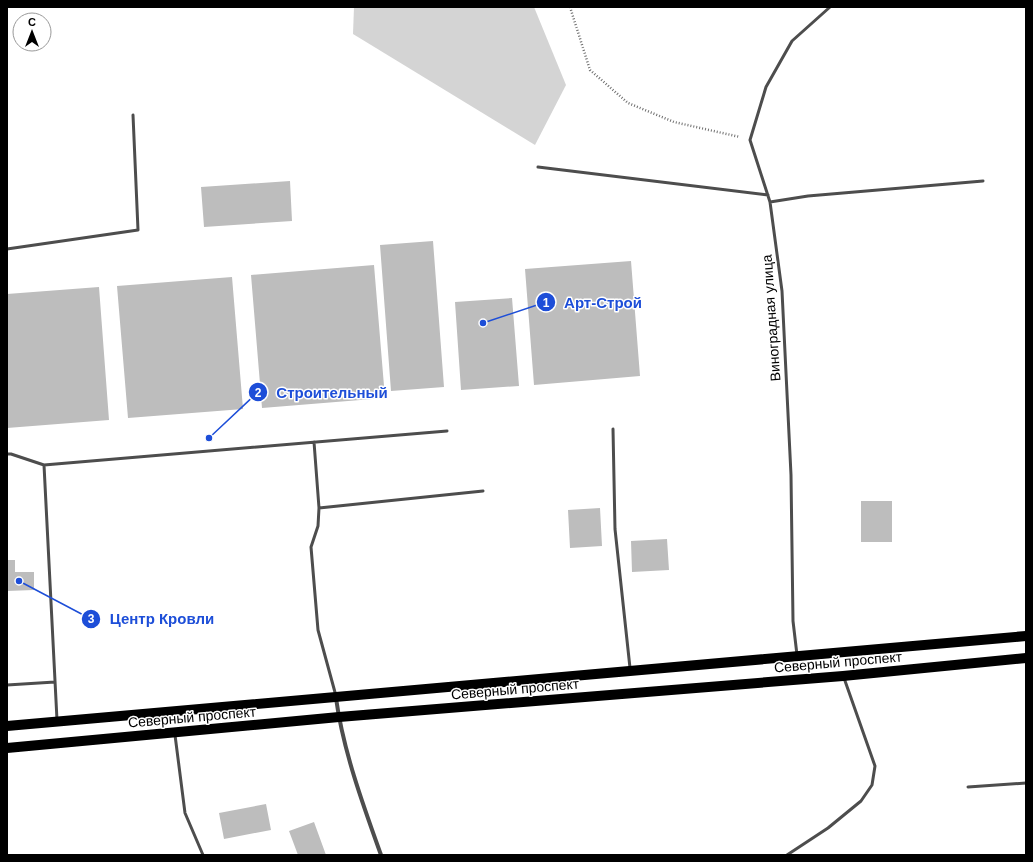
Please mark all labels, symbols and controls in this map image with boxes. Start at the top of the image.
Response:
north arrow [12,12,52,52]
text: С [28,16,36,28]
street label: Виноградная улица [759,254,783,382]
callout: Арт-Строй [536,289,650,316]
text: Арт-Строй [564,294,642,311]
text: 1 [543,296,550,310]
callout: Строительный [248,379,395,406]
text: Строительный [276,384,388,401]
text: 2 [255,386,262,400]
callout: Центр Кровли [81,606,222,633]
text: Центр Кровли [110,610,214,627]
text: 3 [88,612,95,626]
street label: Северный проспект [773,648,903,676]
street label: Северный проспект [450,675,580,703]
street label: Северный проспект [127,703,257,731]

